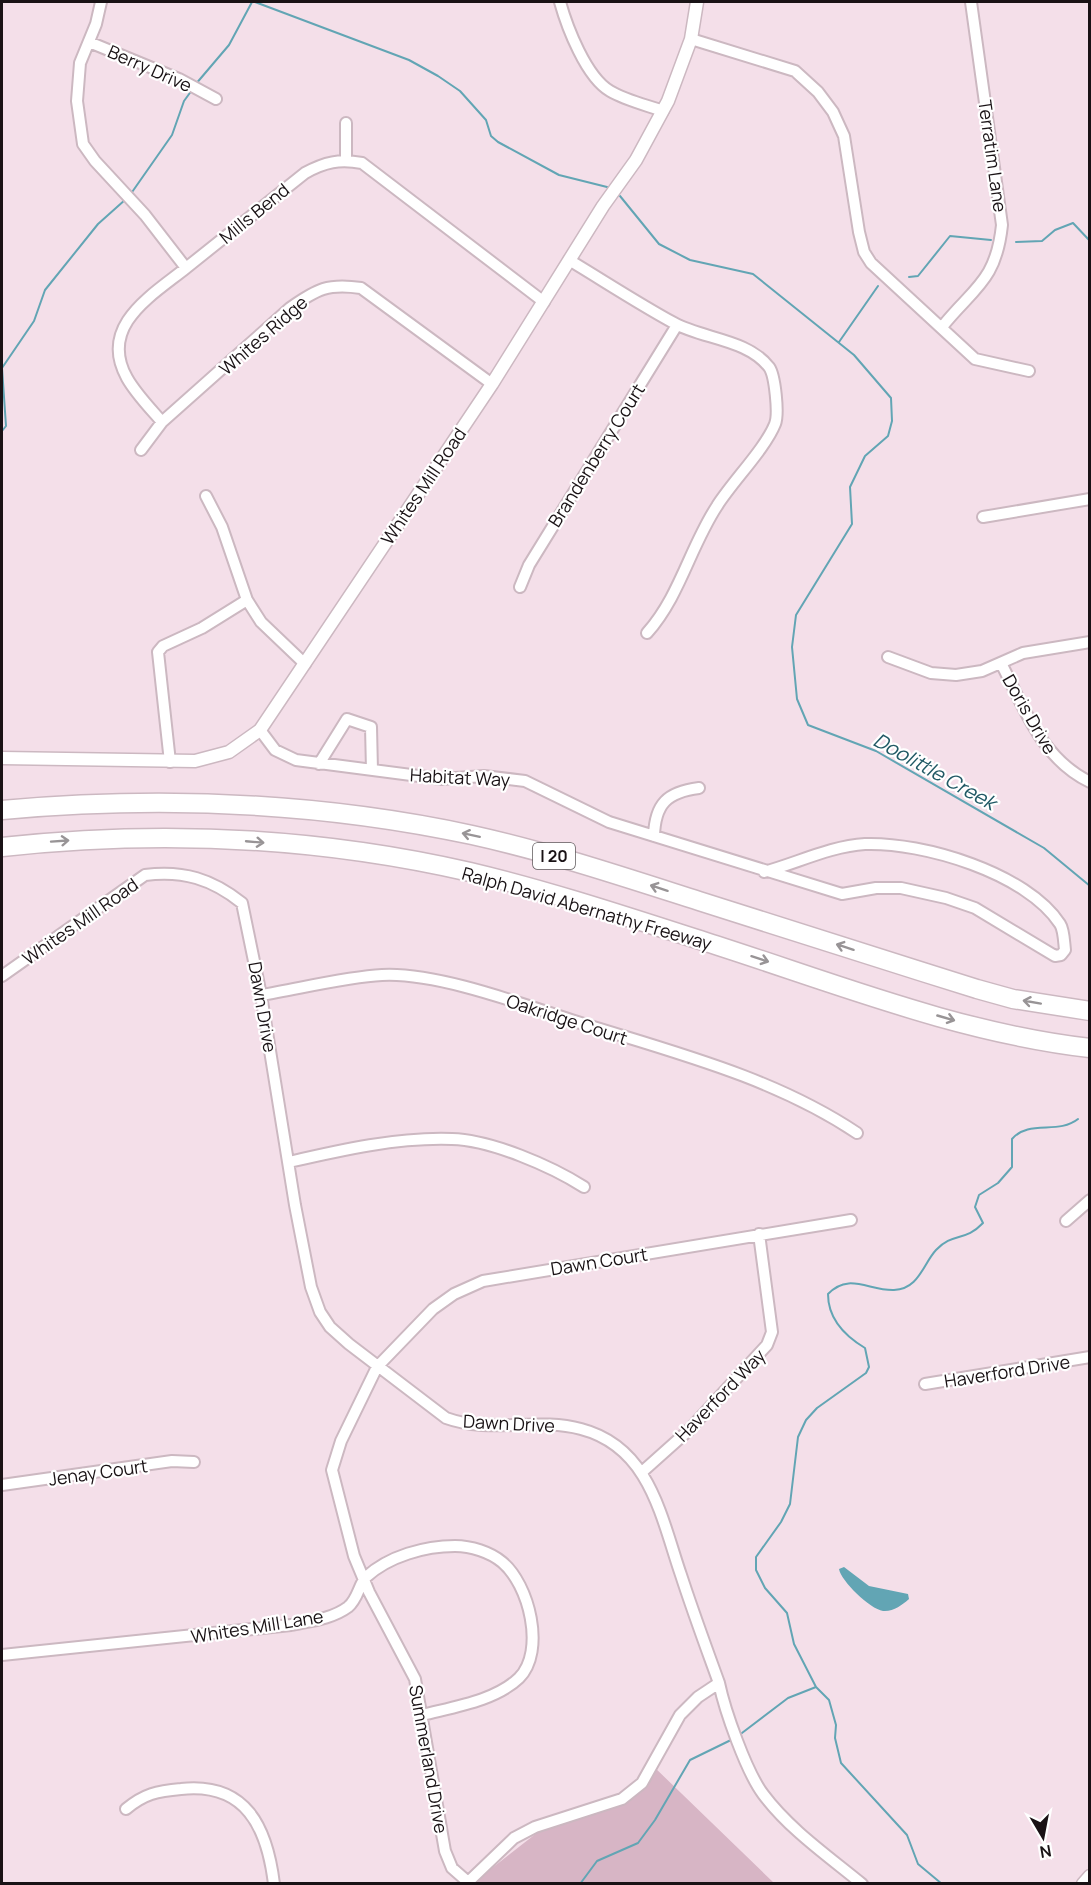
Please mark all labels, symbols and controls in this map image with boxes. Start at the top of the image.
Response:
street label: Berry Drive [104,39,196,97]
street label: Terratim Lane [973,98,1013,214]
street label: Mills Bend [214,177,294,249]
street label: Whites Ridge [214,290,312,380]
street label: Brandenberry Court [542,379,650,531]
street label: Whites Mill Road [375,423,471,549]
street label: Doris Drive [997,670,1063,758]
water label: Doolittle Creek [869,726,1004,817]
street label: Habitat Way [409,762,511,792]
one-way arrow [462,829,481,841]
one-way arrow [49,835,69,846]
one-way arrow [244,837,264,848]
road number: I 20 [533,843,575,869]
street label: Ralph David Abernathy Freeway [459,861,715,955]
street label: Whites Mill Road [17,872,143,970]
one-way arrow [650,882,669,893]
one-way arrow [836,941,855,952]
one-way arrow [750,954,769,965]
street label: Dawn Drive [243,960,283,1054]
street label: Oakridge Court [503,988,631,1050]
one-way arrow [1022,996,1042,1007]
one-way arrow [936,1013,955,1024]
street label: Dawn Court [549,1242,649,1280]
street label: Haverford Way [670,1343,771,1446]
street label: Haverford Drive [942,1349,1072,1393]
street label: Dawn Drive [462,1409,556,1437]
street label: Jenay Court [47,1453,149,1491]
street label: Whites Mill Lane [189,1604,325,1648]
street label: Summerland Drive [404,1683,454,1835]
north arrow [1013,1807,1073,1867]
text: N [1038,1840,1053,1864]

